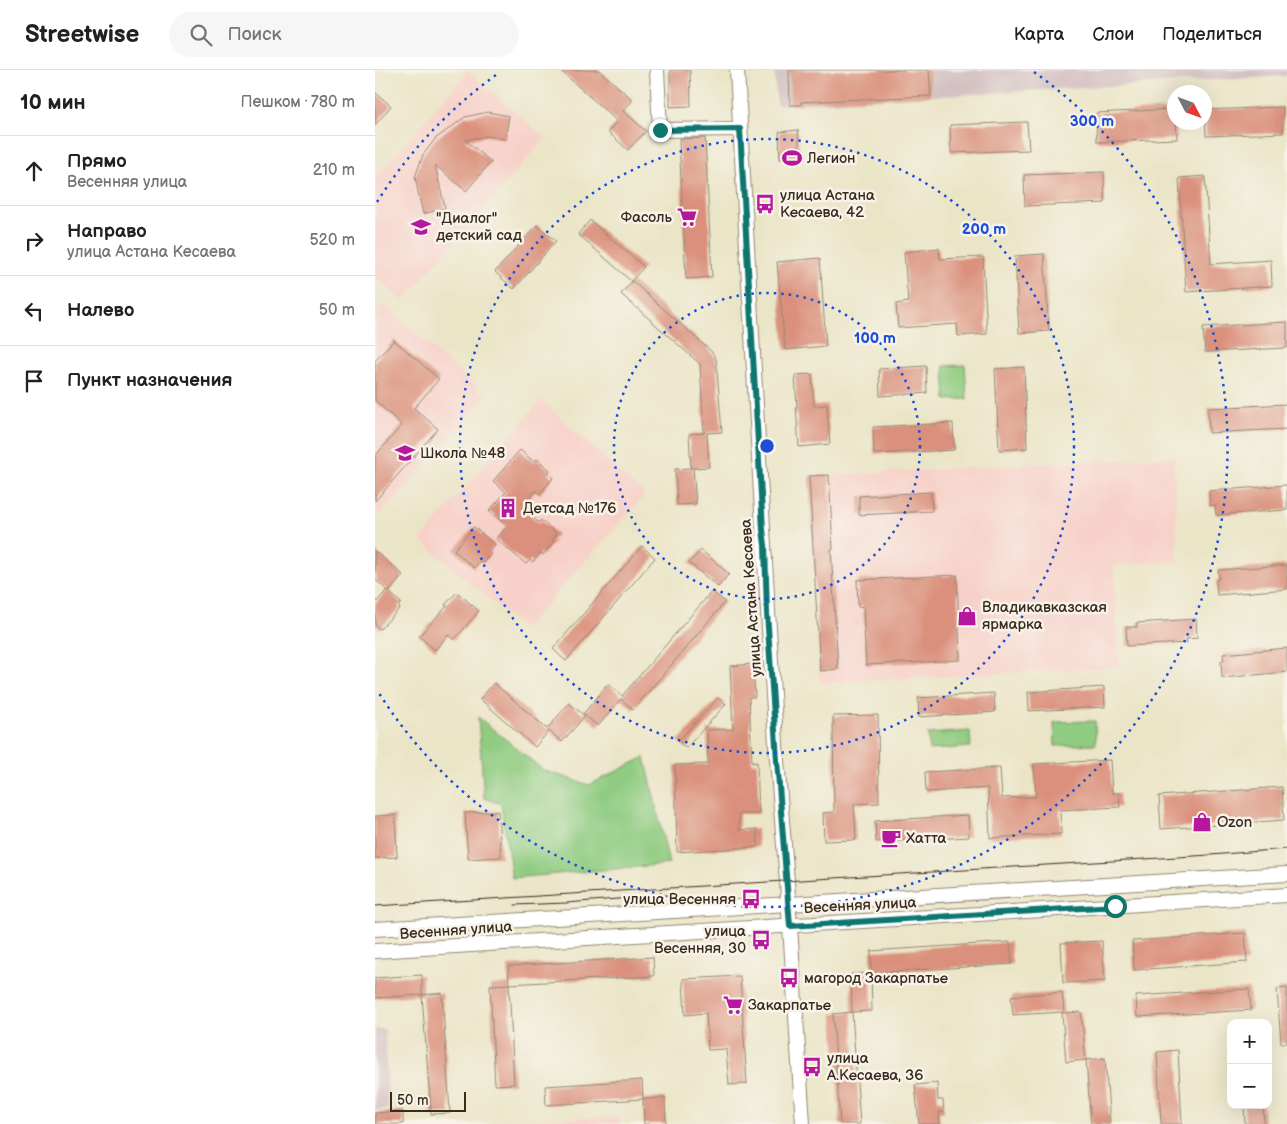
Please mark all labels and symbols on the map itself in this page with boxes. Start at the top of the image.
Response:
north arrow [1167,85,1212,130]
text: 300 m [1070,112,1114,131]
route end [649,119,672,142]
sports icon: Легион [781,147,803,169]
place label: Легион [806,149,855,168]
place label: улица Астана Кесаева, 42 [780,186,875,222]
bus stop icon: улица Астана Кесаева, 42 [754,193,776,215]
supermarket icon: Фасоль [676,206,698,228]
place label: Фасоль [621,208,673,227]
place label: "Диалог" детский сад [436,209,522,245]
school or university icon: "Диалог" детский сад [410,216,432,238]
text: 200 m [962,220,1006,239]
text: 100 m [854,329,896,348]
centre of rings [758,437,776,455]
school or university icon: Школа №48 [394,442,416,464]
place label: Школа №48 [420,444,506,463]
building icon: Детсад №176 [497,497,519,519]
place label: Детсад №176 [523,499,616,518]
street label: улица Астана Кесаева [736,518,766,678]
place label: Владикавказская ярмарка [982,598,1107,634]
shop icon: Владикавказская ярмарка [956,605,978,627]
shop icon: Ozon [1191,811,1213,833]
place label: Ozon [1217,813,1252,832]
cafe icon: Хатта [880,827,902,849]
place label: Хатта [906,829,947,848]
bus stop icon: улица Весенняя [740,888,762,910]
place label: улица Весенняя [623,890,736,909]
street label: Весенняя улица [803,893,917,918]
route start [1104,895,1127,918]
street label: Весенняя улица [399,917,513,944]
place label: улица Весенняя, 30 [654,922,746,958]
bus stop icon: улица Весенняя, 30 [750,929,772,951]
bus stop icon: магород Закарпатье [778,967,800,989]
place label: магород Закарпатье [804,969,948,988]
supermarket icon: Закарпатье [722,994,744,1016]
place label: Закарпатье [748,996,831,1015]
place label: улица А.Кесаева, 36 [826,1049,924,1085]
bus stop icon: улица А.Кесаева, 36 [801,1056,823,1078]
scale bar [390,1089,466,1112]

